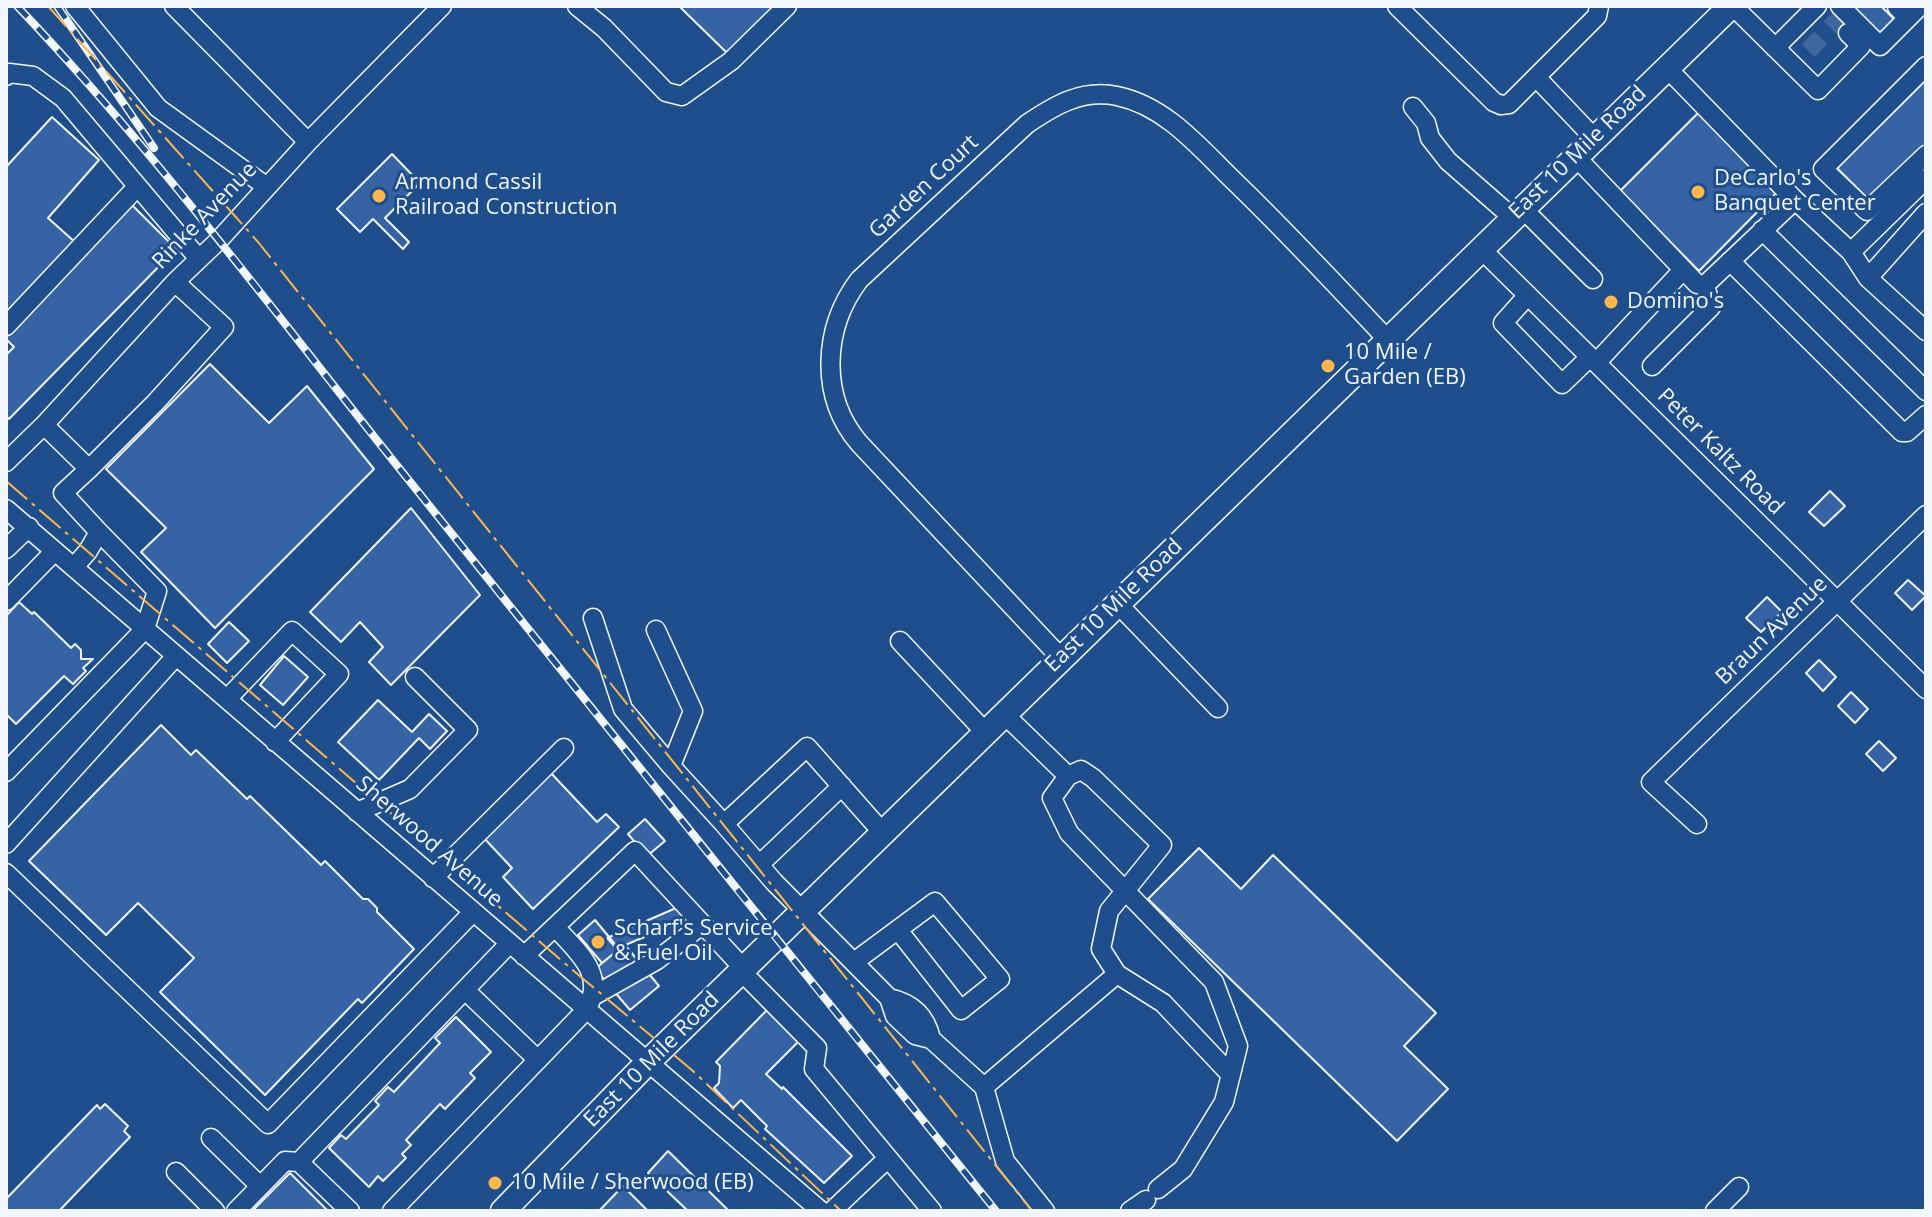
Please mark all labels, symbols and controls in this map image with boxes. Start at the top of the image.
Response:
street label: East 10 Mile Road [1504,81,1652,225]
street label: Garden Court [864,130,984,244]
street label: Rinke Avenue [147,157,263,275]
place label: DeCarlo's Banquet Center [1714,166,1876,218]
place label: Armond Cassil Railroad Construction [395,170,618,222]
marker: DeCarlo's Banquet Center [1689,183,1707,201]
marker: Armond Cassil Railroad Construction [370,187,388,205]
place label: Domino's [1627,289,1724,315]
marker: Domino's [1602,293,1620,311]
place label: 10 Mile / Garden (EB) [1344,340,1466,392]
marker: 10 Mile / Garden (EB) [1319,357,1337,375]
street label: Peter Kaltz Road [1651,383,1789,521]
street label: East 10 Mile Road [1040,534,1188,678]
street label: Braun Avenue [1711,571,1833,691]
street label: Sherwood Avenue [350,771,508,913]
place label: Scharf's Service & Fuel Oil [614,916,773,968]
marker: Scharf's Service & Fuel Oil [589,933,607,951]
street label: East 10 Mile Road [579,987,725,1133]
place label: 10 Mile / Sherwood (EB) [511,1170,754,1196]
marker: 10 Mile / Sherwood (EB) [486,1174,504,1192]

